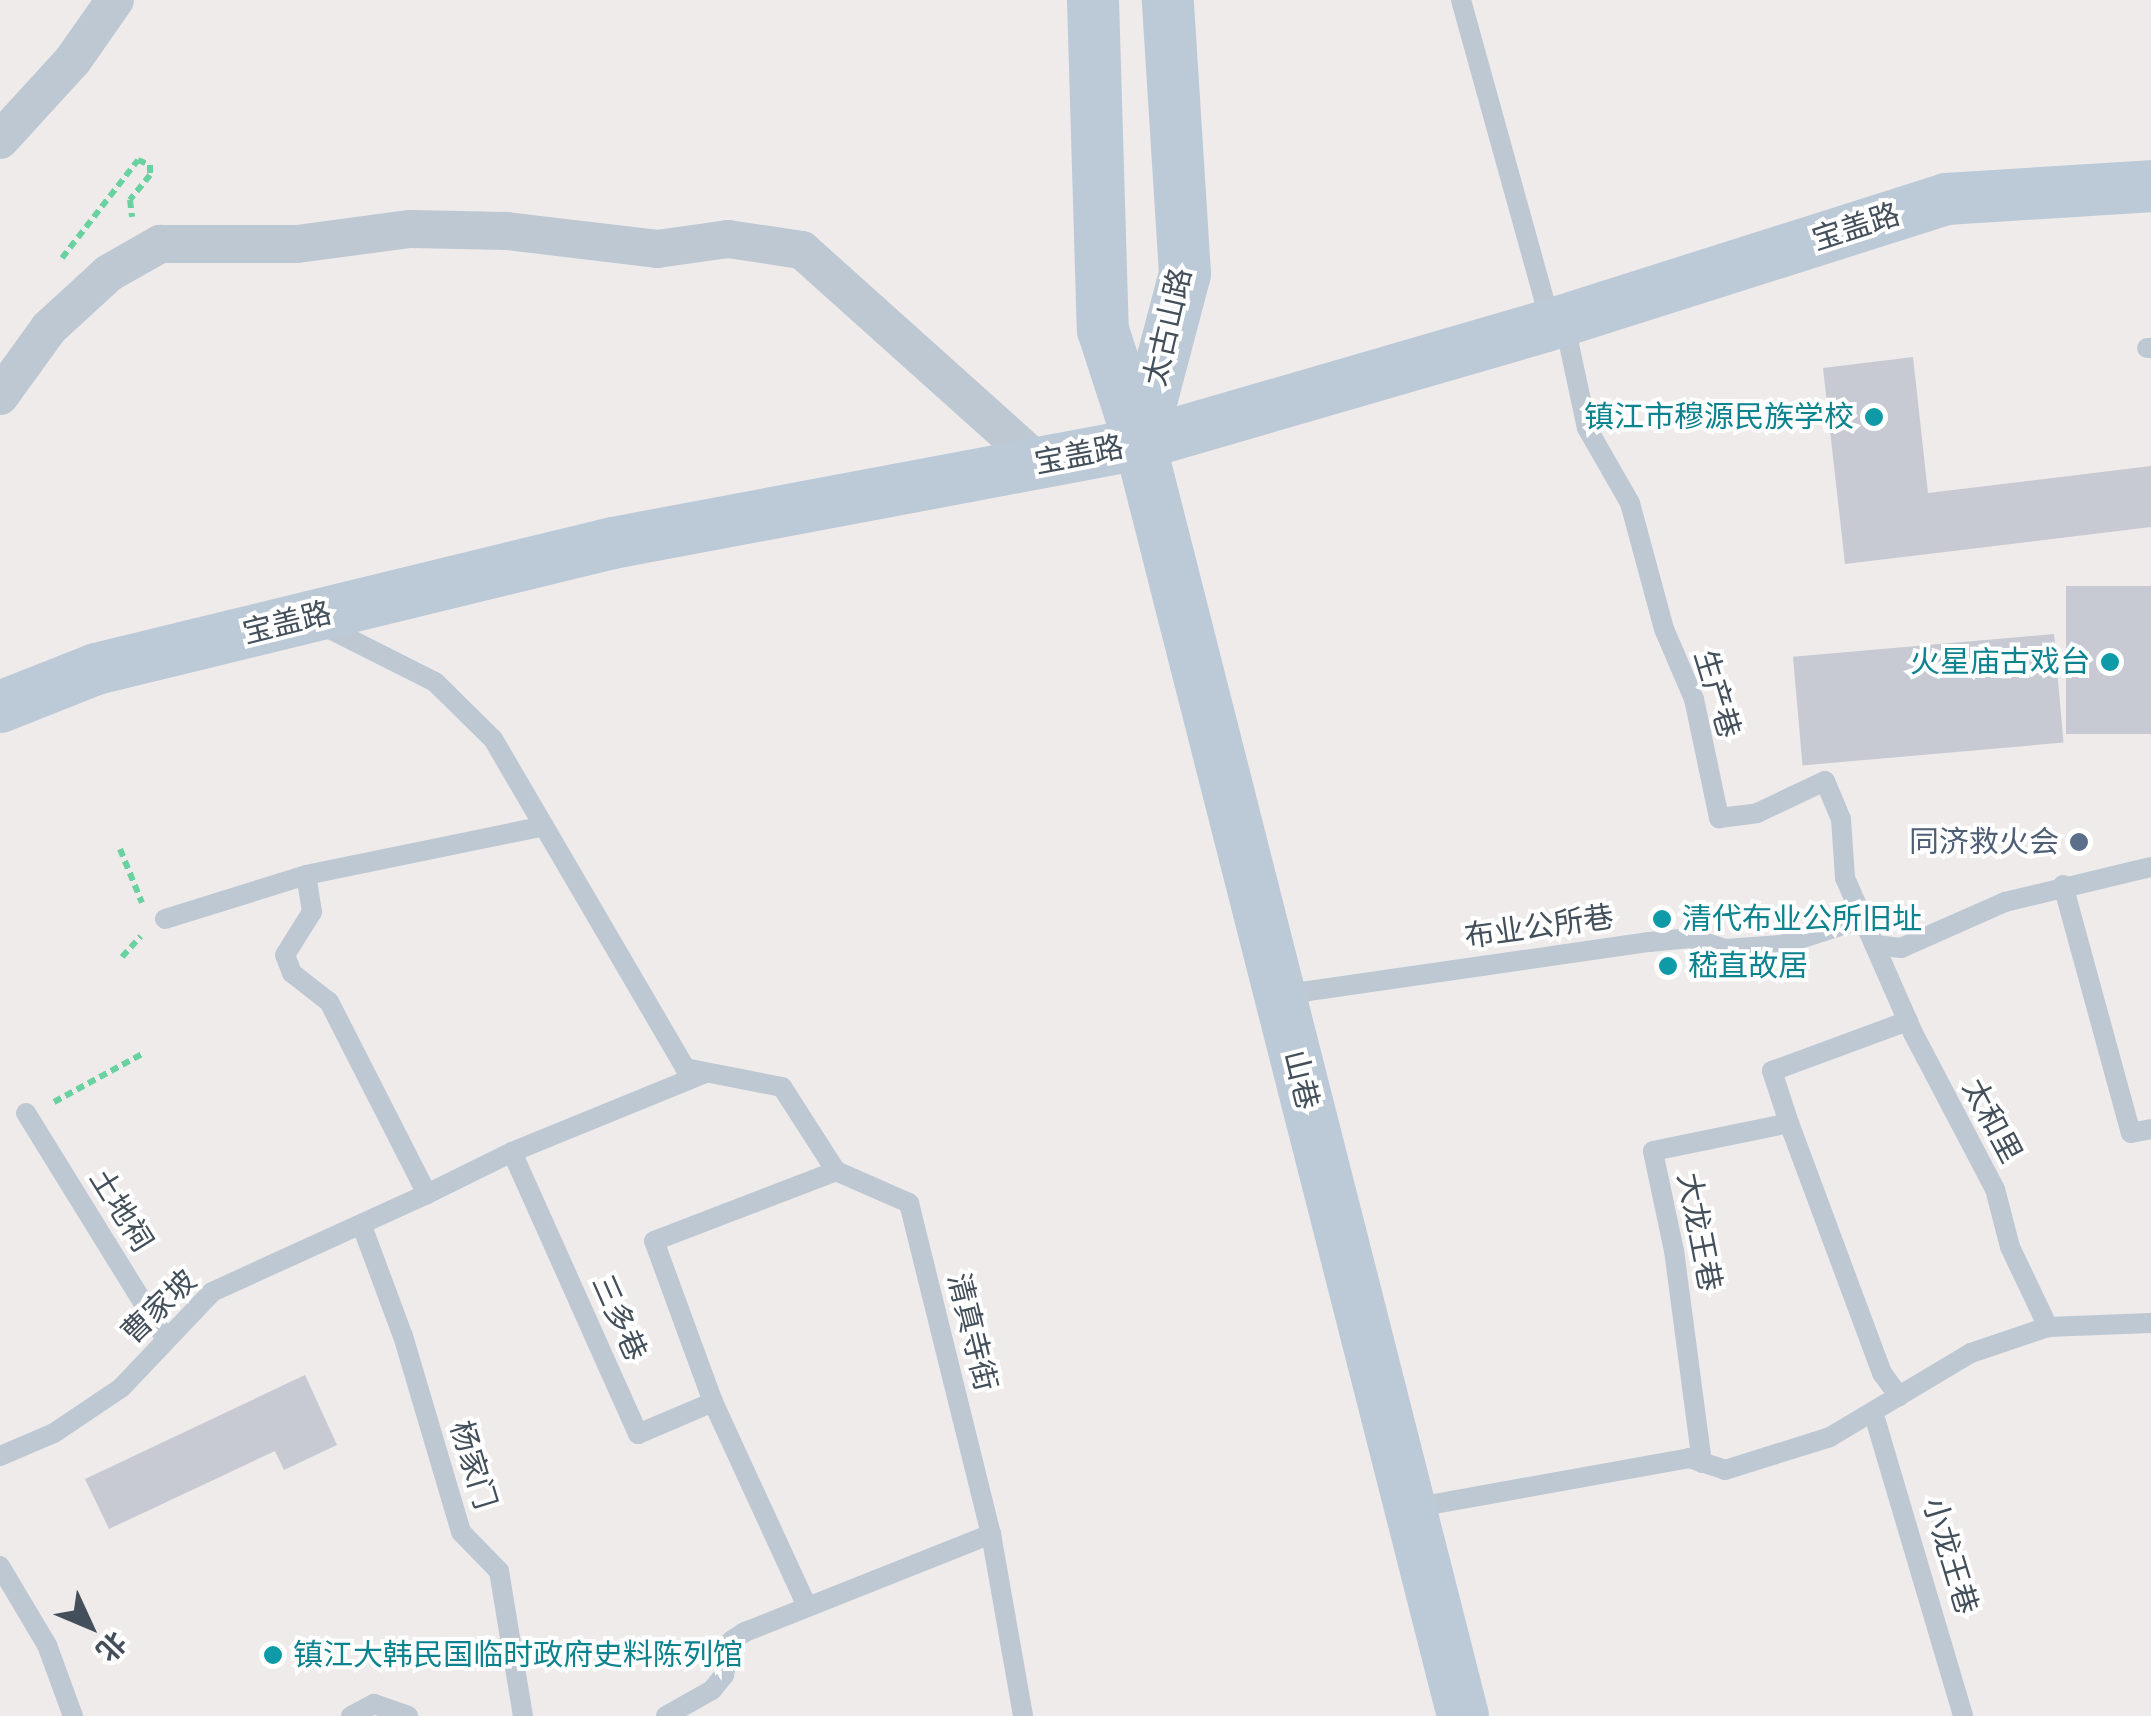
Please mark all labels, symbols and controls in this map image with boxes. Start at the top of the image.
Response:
street label: 宝盖路 [1808,196,1904,258]
street label: 太古山路 [1137,264,1199,390]
place label: 镇江市穆源民族学校 [1584,399,1854,435]
marker: 镇江市穆源民族学校 [1863,406,1885,428]
street label: 宝盖路 [1031,429,1127,481]
street label: 宝盖路 [239,595,335,651]
place label: 火星庙古戏台 [1910,644,2090,680]
street label: 生产巷 [1687,646,1747,742]
marker: 火星庙古戏台 [2099,651,2121,673]
place label: 同济救火会 [1909,824,2059,860]
marker: 同济救火会 [2068,831,2090,853]
street label: 布业公所巷 [1462,899,1616,955]
place label: 清代布业公所旧址 [1682,901,1922,937]
marker: 清代布业公所旧址 [1651,908,1673,930]
place label: 嵇直故居 [1688,948,1808,984]
marker: 嵇直故居 [1657,955,1679,977]
street label: 山巷 [1276,1047,1326,1113]
street label: 太和里 [1955,1073,2029,1169]
street label: 土地祠 [82,1162,160,1258]
street label: 大龙王巷 [1670,1170,1728,1294]
street label: 曹家坡 [114,1263,204,1351]
street label: 清真寺街 [940,1269,1004,1395]
street label: 三多巷 [584,1270,654,1366]
street label: 杨家门 [443,1417,503,1513]
street label: 小龙王巷 [1915,1493,1985,1619]
north arrow [40,1576,140,1676]
text: 北 [90,1625,134,1669]
place label: 镇江大韩民国临时政府史料陈列馆 [293,1637,743,1673]
marker: 镇江大韩民国临时政府史料陈列馆 [262,1644,284,1666]

